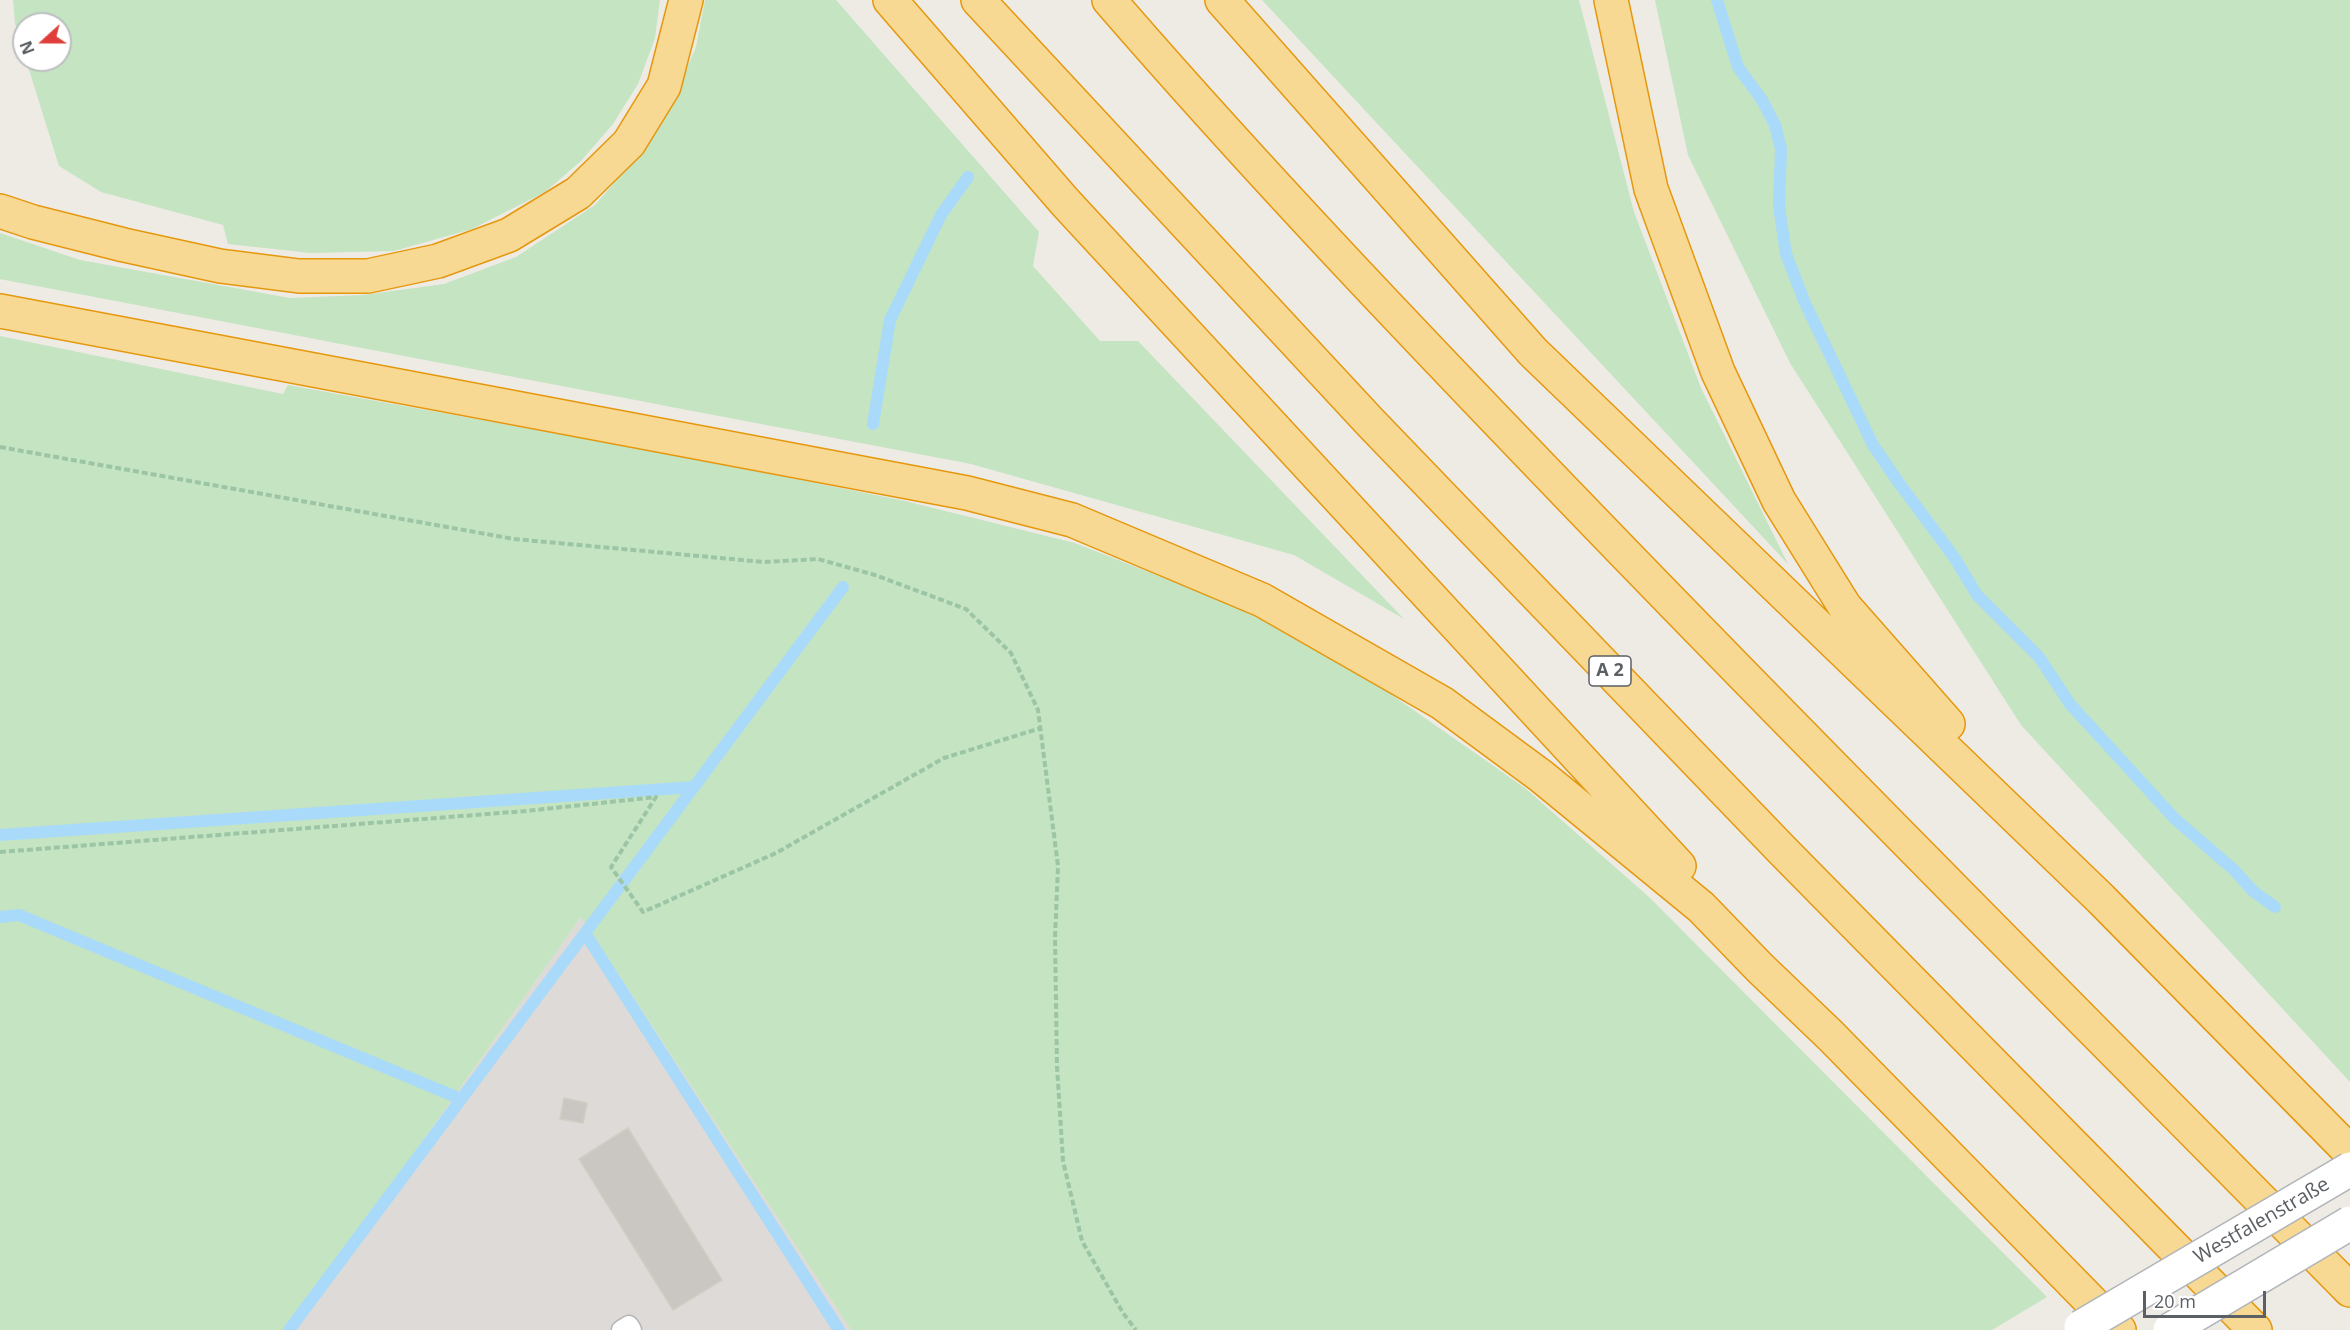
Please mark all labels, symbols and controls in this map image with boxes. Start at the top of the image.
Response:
north arrow [12,12,72,72]
text: N [14,38,40,58]
road number: A 2 [1589,656,1631,686]
street label: Westfalenstraße [2190,1173,2334,1269]
scale bar [2146,1279,2269,1317]
text: 20 m [2154,1289,2196,1313]

